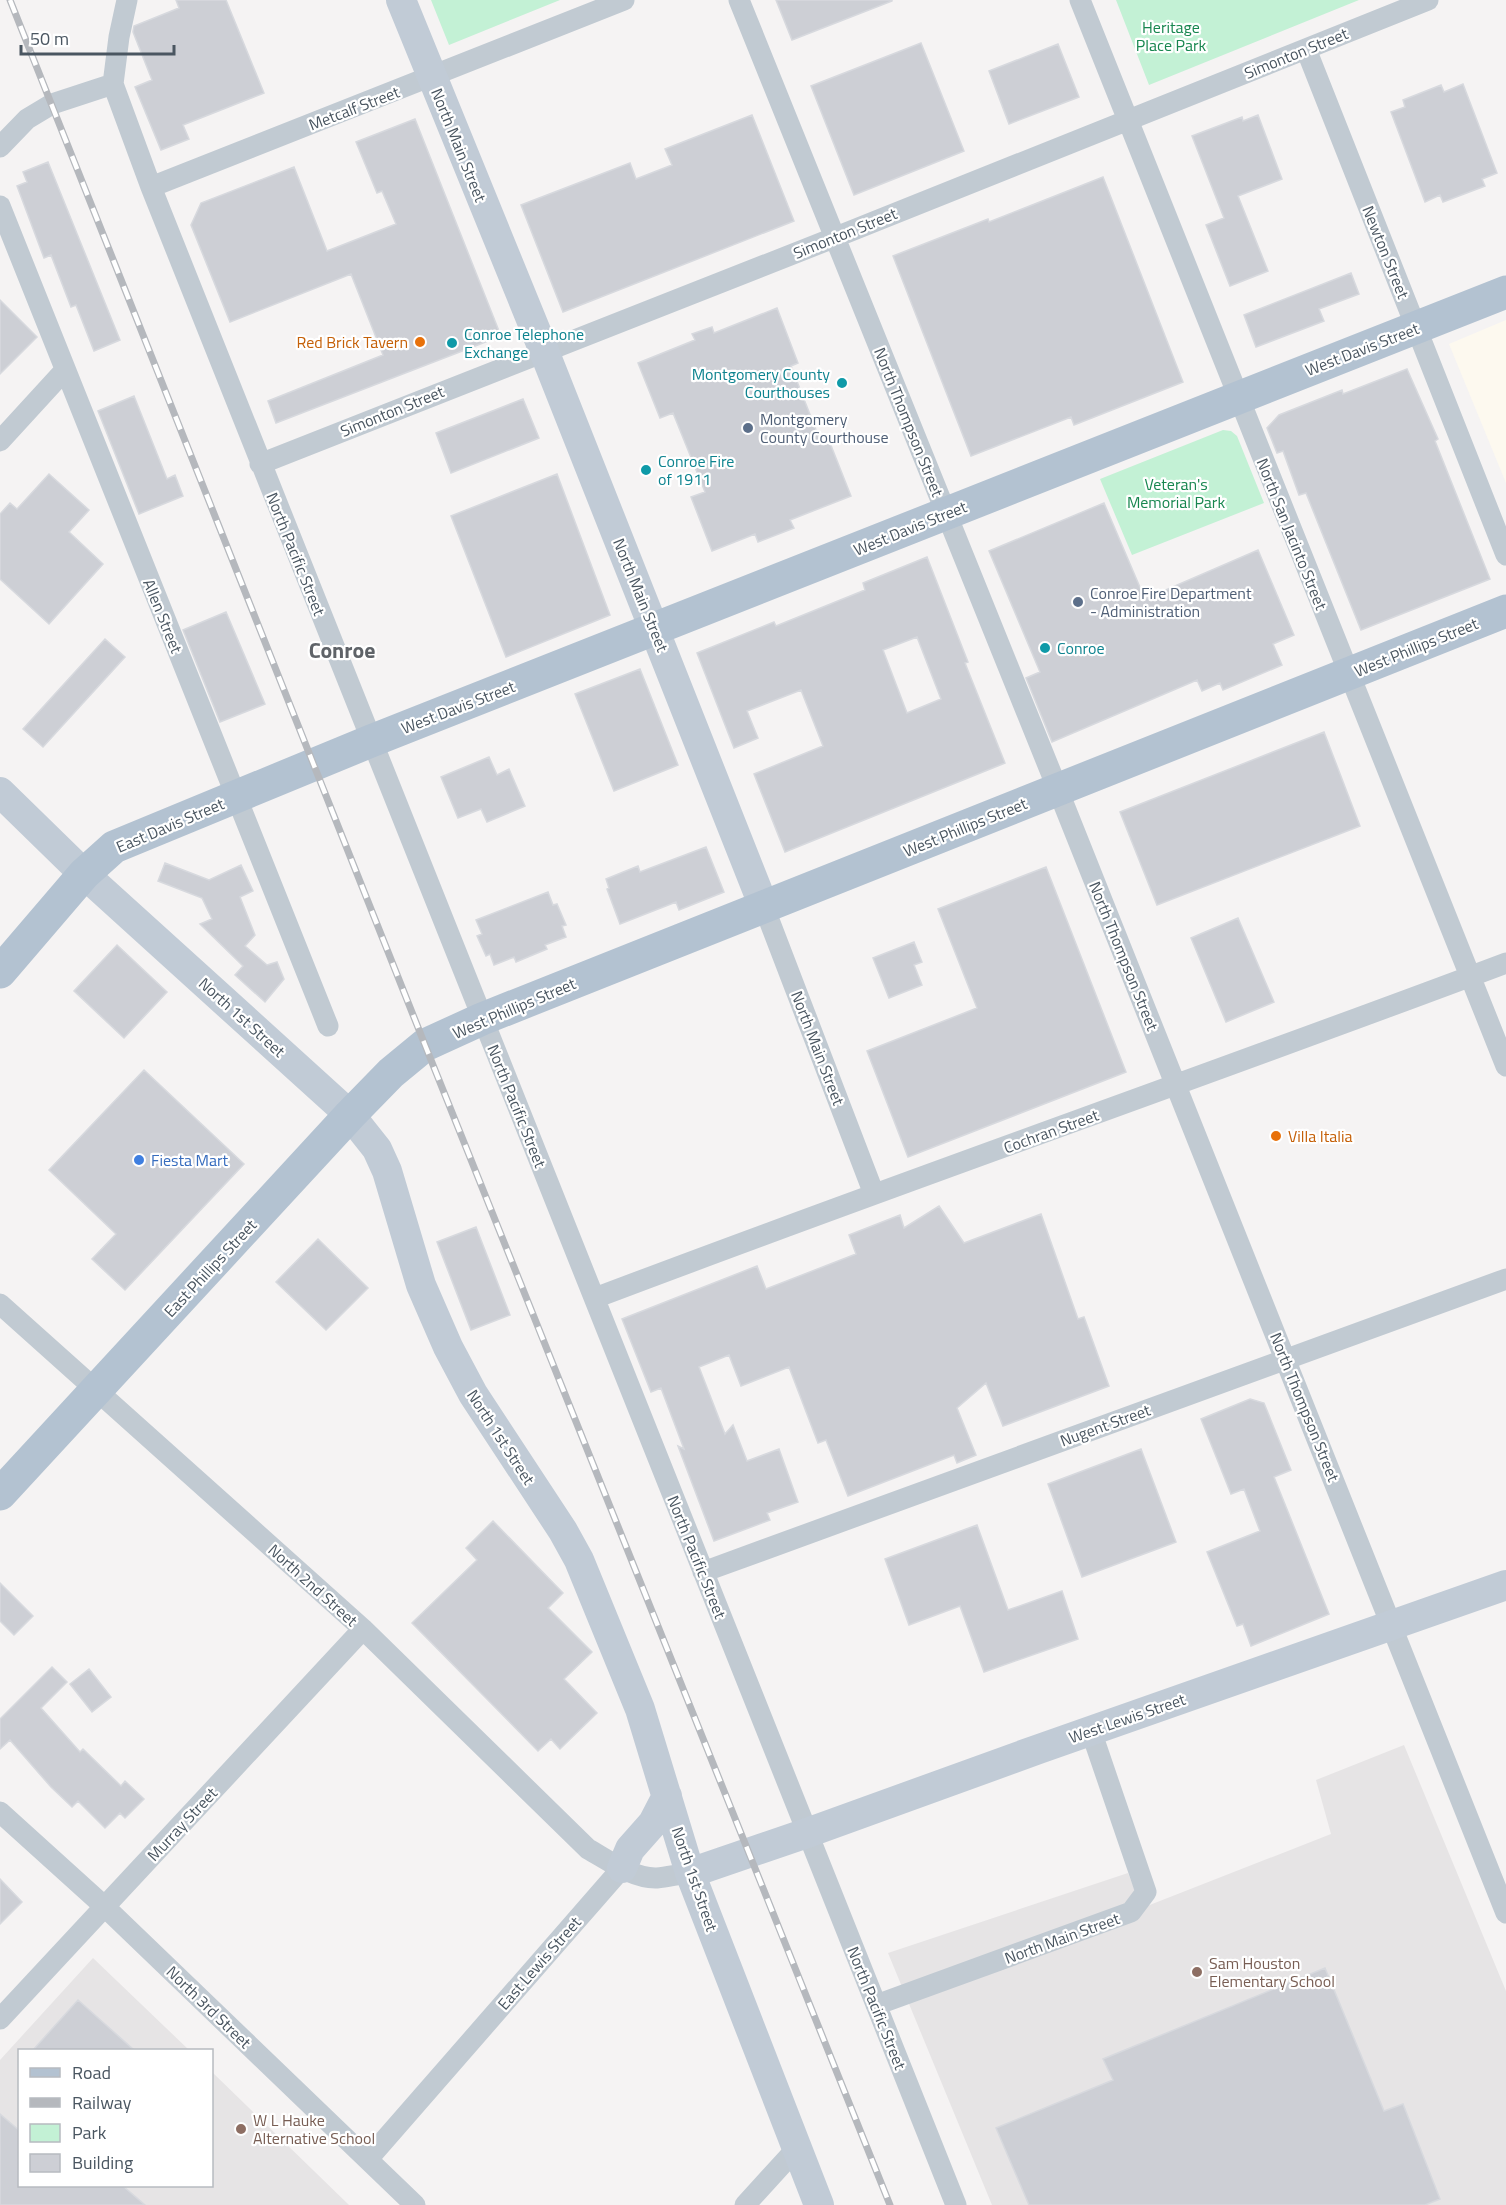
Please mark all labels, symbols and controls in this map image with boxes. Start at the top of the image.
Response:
park label: Heritage Place Park [1136,15,1206,57]
scale bar [21,18,174,56]
street label: Simonton Street [1241,21,1352,85]
text: 50 m [30,25,69,52]
street label: Metcalf Street [305,80,403,136]
street label: North Main Street [425,85,493,206]
street label: Simonton Street [790,201,901,265]
street label: Newton Street [1356,202,1416,302]
street label: West Davis Street [1302,316,1423,382]
place label: Conroe Telephone Exchange [464,322,584,364]
place label: Red Brick Tavern [296,330,408,354]
marker: Red Brick Tavern [413,335,427,349]
marker: Conroe Telephone Exchange [445,336,459,350]
street label: North Thompson Street [868,344,950,501]
place label: Montgomery County Courthouses [692,362,830,404]
marker: Montgomery County Courthouses [835,376,849,390]
street label: Simonton Street [337,379,448,443]
place label: Montgomery County Courthouse [760,407,889,449]
marker: Montgomery County Courthouse [741,421,755,435]
place label: Conroe Fire of 1911 [658,449,734,491]
street label: North San Jacinto Street [1251,455,1334,614]
marker: Conroe Fire of 1911 [639,463,653,477]
park label: Veteran's Memorial Park [1127,472,1225,514]
street label: North Pacific Street [260,489,332,620]
street label: West Davis Street [850,494,971,562]
street label: North Main Street [607,535,675,656]
street label: Allen Street [137,575,189,657]
place label: Conroe Fire Department - Administration [1090,581,1252,623]
marker: Conroe Fire Department - Administration [1071,595,1085,609]
street label: West Phillips Street [1350,611,1482,683]
district label: Conroe [309,633,375,667]
place label: Conroe [1057,636,1105,660]
marker: Conroe [1038,641,1052,655]
street label: West Davis Street [398,674,519,740]
street label: East Davis Street [112,791,228,859]
street label: West Phillips Street [899,791,1031,863]
street label: North Thompson Street [1083,878,1165,1035]
street label: West Phillips Street [449,971,580,1045]
street label: North 1st Street [193,972,291,1063]
street label: North Main Street [785,987,851,1109]
street label: North Pacific Street [481,1041,553,1172]
street label: Cochran Street [1000,1103,1102,1159]
place label: Villa Italia [1288,1124,1353,1148]
marker: Villa Italia [1269,1129,1283,1143]
place label: Fiesta Mart [151,1148,229,1172]
marker: Fiesta Mart [132,1153,146,1167]
street label: East Phillips Street [158,1213,262,1322]
street label: North Thompson Street [1264,1329,1346,1486]
street label: North 1st Street [461,1385,541,1490]
street label: Nugent Street [1056,1397,1154,1452]
street label: North Pacific Street [661,1492,733,1623]
street label: North 2nd Street [263,1538,363,1632]
street label: West Lewis Street [1065,1687,1189,1749]
street label: Murray Street [141,1781,223,1866]
street label: North 1st Street [666,1823,724,1935]
street label: North Main Street [1001,1906,1123,1970]
street label: East Lewis Street [492,1911,587,2015]
street label: North Pacific Street [841,1943,913,2074]
place label: Sam Houston Elementary School [1209,1951,1335,1993]
street label: North 3rd Street [161,1960,257,2054]
marker: Sam Houston Elementary School [1190,1965,1204,1979]
legend [18,2049,213,2187]
text: Road [72,2059,111,2086]
text: Railway [72,2089,132,2116]
place label: W L Hauke Alternative School [253,2108,375,2150]
text: Park [72,2119,107,2146]
marker: W L Hauke Alternative School [234,2122,248,2136]
text: Building [72,2149,133,2176]

